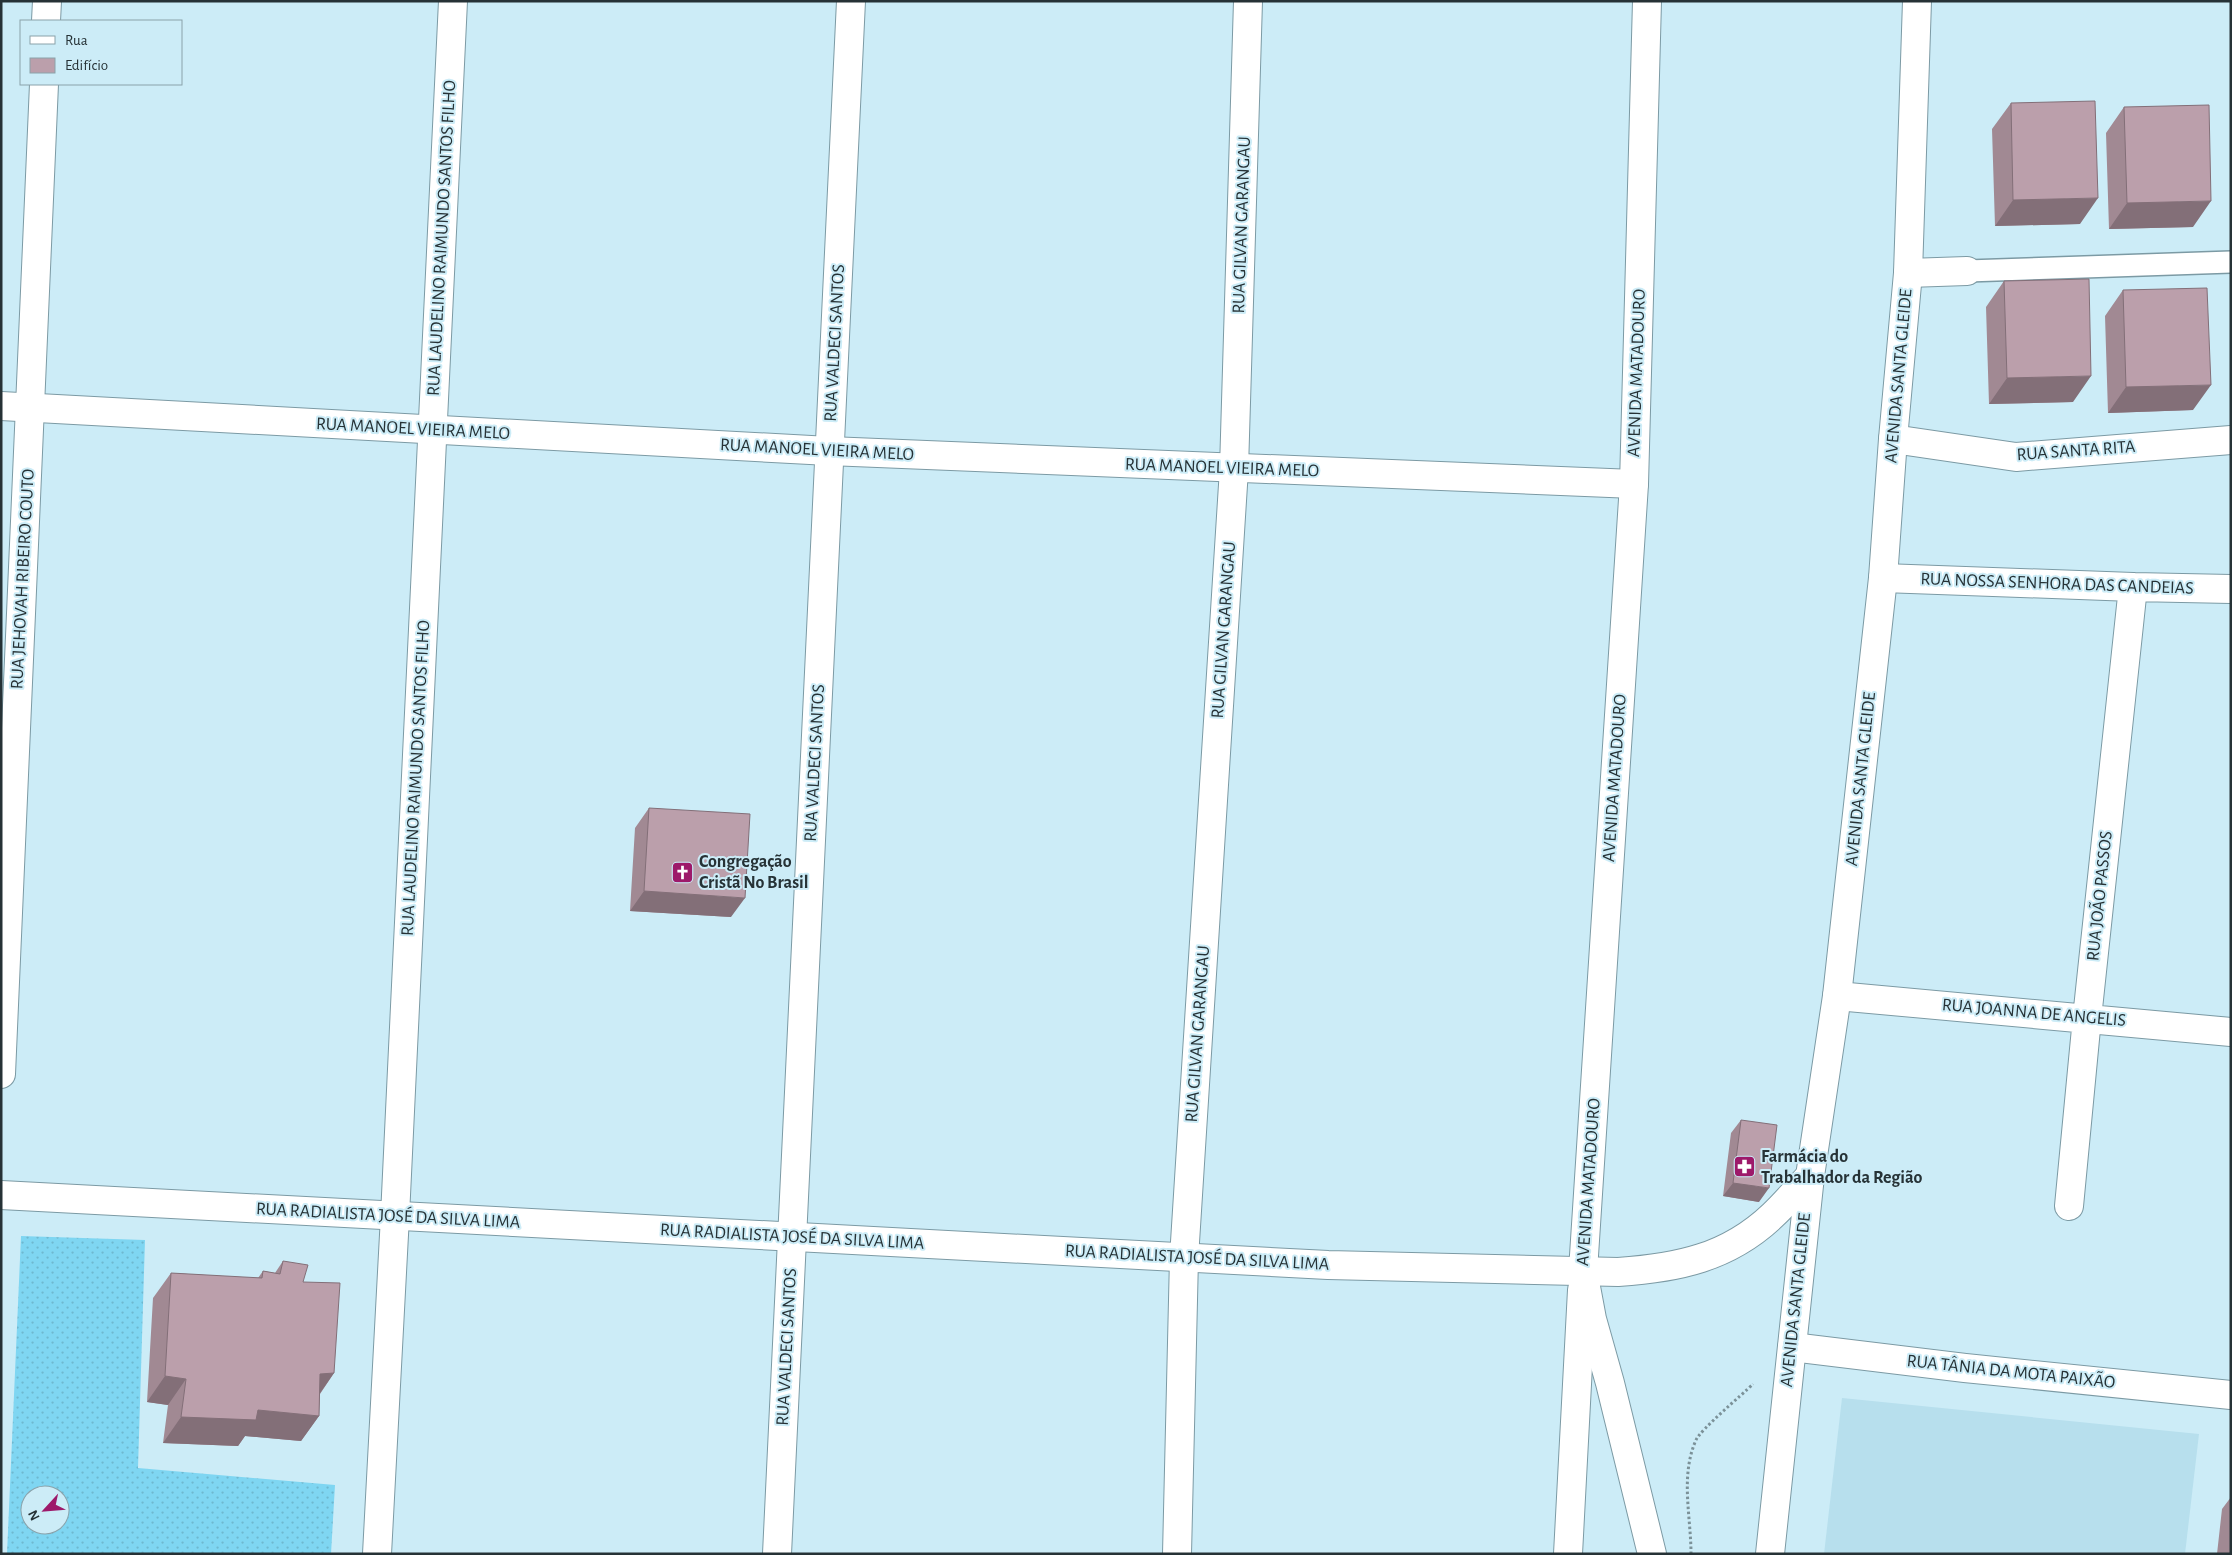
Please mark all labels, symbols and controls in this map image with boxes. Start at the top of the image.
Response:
legend [20,20,182,85]
text: Rua [65,33,88,48]
text: Edifício [65,58,108,73]
street label: RUA LAUDELINO RAIMUNDO SANTOS FILHO [425,80,459,396]
street label: RUA GILVAN GARANGAU [1230,136,1254,314]
street label: RUA VALDECI SANTOS [822,264,848,422]
street label: AVENIDA SANTA GLEIDE [1882,288,1916,464]
street label: AVENIDA MATADOURO [1625,289,1649,457]
street label: RUA MANOEL VIEIRA MELO [316,415,510,443]
street label: RUA MANOEL VIEIRA MELO [720,436,914,464]
street label: RUA SANTA RITA [2016,438,2137,464]
street label: RUA MANOEL VIEIRA MELO [1125,456,1319,480]
street label: RUA JEHOVAH RIBEIRO COUTO [8,468,38,690]
street label: RUA GILVAN GARANGAU [1209,541,1239,719]
street label: RUA NOSSA SENHORA DAS CANDEIAS [1920,570,2194,598]
street label: RUA LAUDELINO RAIMUNDO SANTOS FILHO [399,620,433,936]
street label: RUA VALDECI SANTOS [802,684,828,842]
street label: AVENIDA SANTA GLEIDE [1843,691,1879,867]
street label: AVENIDA MATADOURO [1600,694,1630,862]
street label: RUA JOÃO PASSOS [2081,830,2116,962]
place label: Congregação Cristã No Brasil [699,853,809,892]
church icon: Congregação Cristã No Brasil [671,860,695,884]
street label: RUA GILVAN GARANGAU [1183,945,1213,1123]
street label: RUA JOANNA DE ANGELIS [1941,996,2127,1030]
street label: AVENIDA MATADOURO [1574,1098,1604,1266]
place label: Farmácia do Trabalhador da Região [1761,1148,1923,1187]
pharmacy icon: Farmácia do Trabalhador da Região [1733,1155,1757,1179]
street label: RUA RADIALISTA JOSÉ DA SILVA LIMA [255,1197,521,1232]
street label: AVENIDA SANTA GLEIDE [1778,1212,1814,1388]
street label: RUA RADIALISTA JOSÉ DA SILVA LIMA [659,1218,925,1253]
street label: RUA RADIALISTA JOSÉ DA SILVA LIMA [1064,1239,1330,1274]
street label: RUA VALDECI SANTOS [774,1268,800,1426]
street label: RUA TÂNIA DA MOTA PAIXÃO [1906,1349,2116,1392]
north arrow [20,1485,70,1535]
text: N [26,1508,43,1523]

